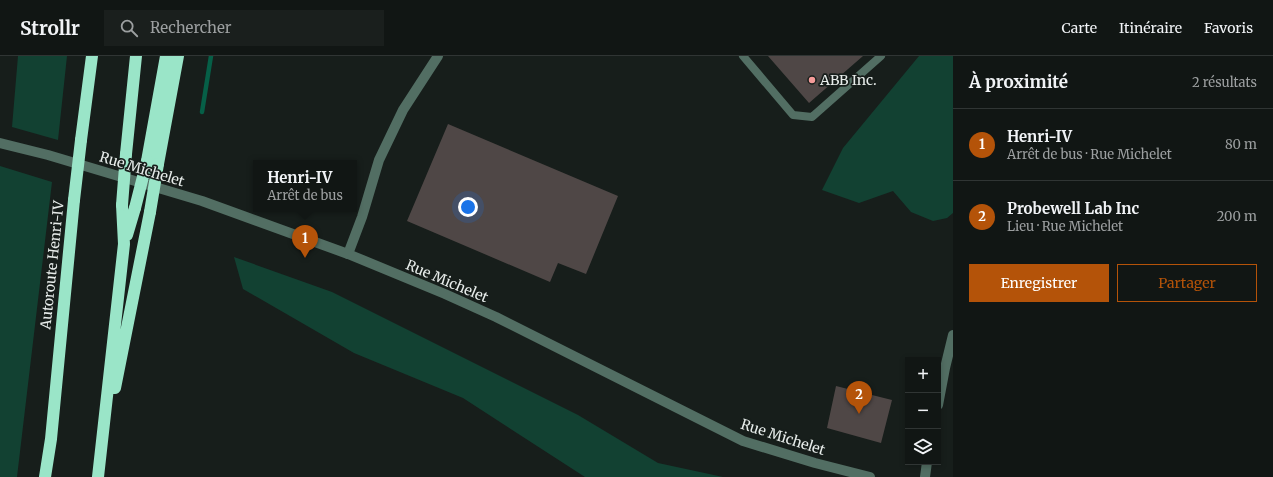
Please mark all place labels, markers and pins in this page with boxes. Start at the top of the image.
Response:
place label: ABB Inc. [819,71,876,89]
marker: ABB Inc. [807,75,817,85]
pin: 1 [292,225,318,258]
pin: 2 [846,381,872,414]

